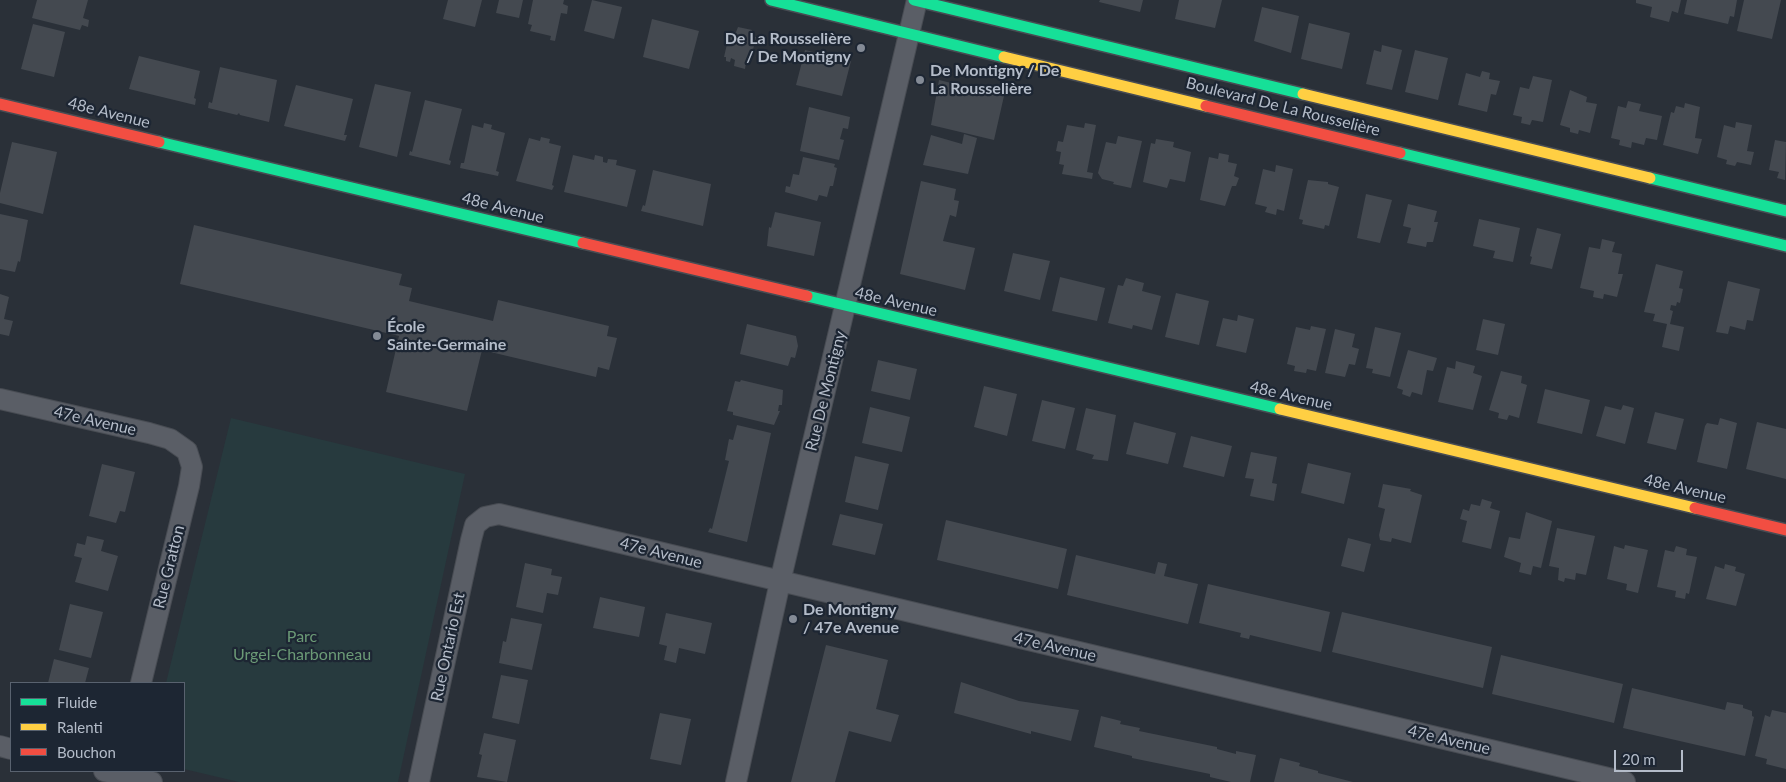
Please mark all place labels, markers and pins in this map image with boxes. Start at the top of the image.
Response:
place label: De La Rousselière / De Montigny [725,29,851,67]
marker: De La Rousselière / De Montigny [855,42,867,54]
place label: De Montigny / De La Rousselière [930,61,1059,99]
marker: De Montigny / De La Rousselière [914,74,926,86]
place label: École Sainte-Germaine [387,317,506,355]
marker: École Sainte-Germaine [371,330,383,342]
place label: De Montigny / 47e Avenue [803,600,899,638]
marker: De Montigny / 47e Avenue [787,613,799,625]

